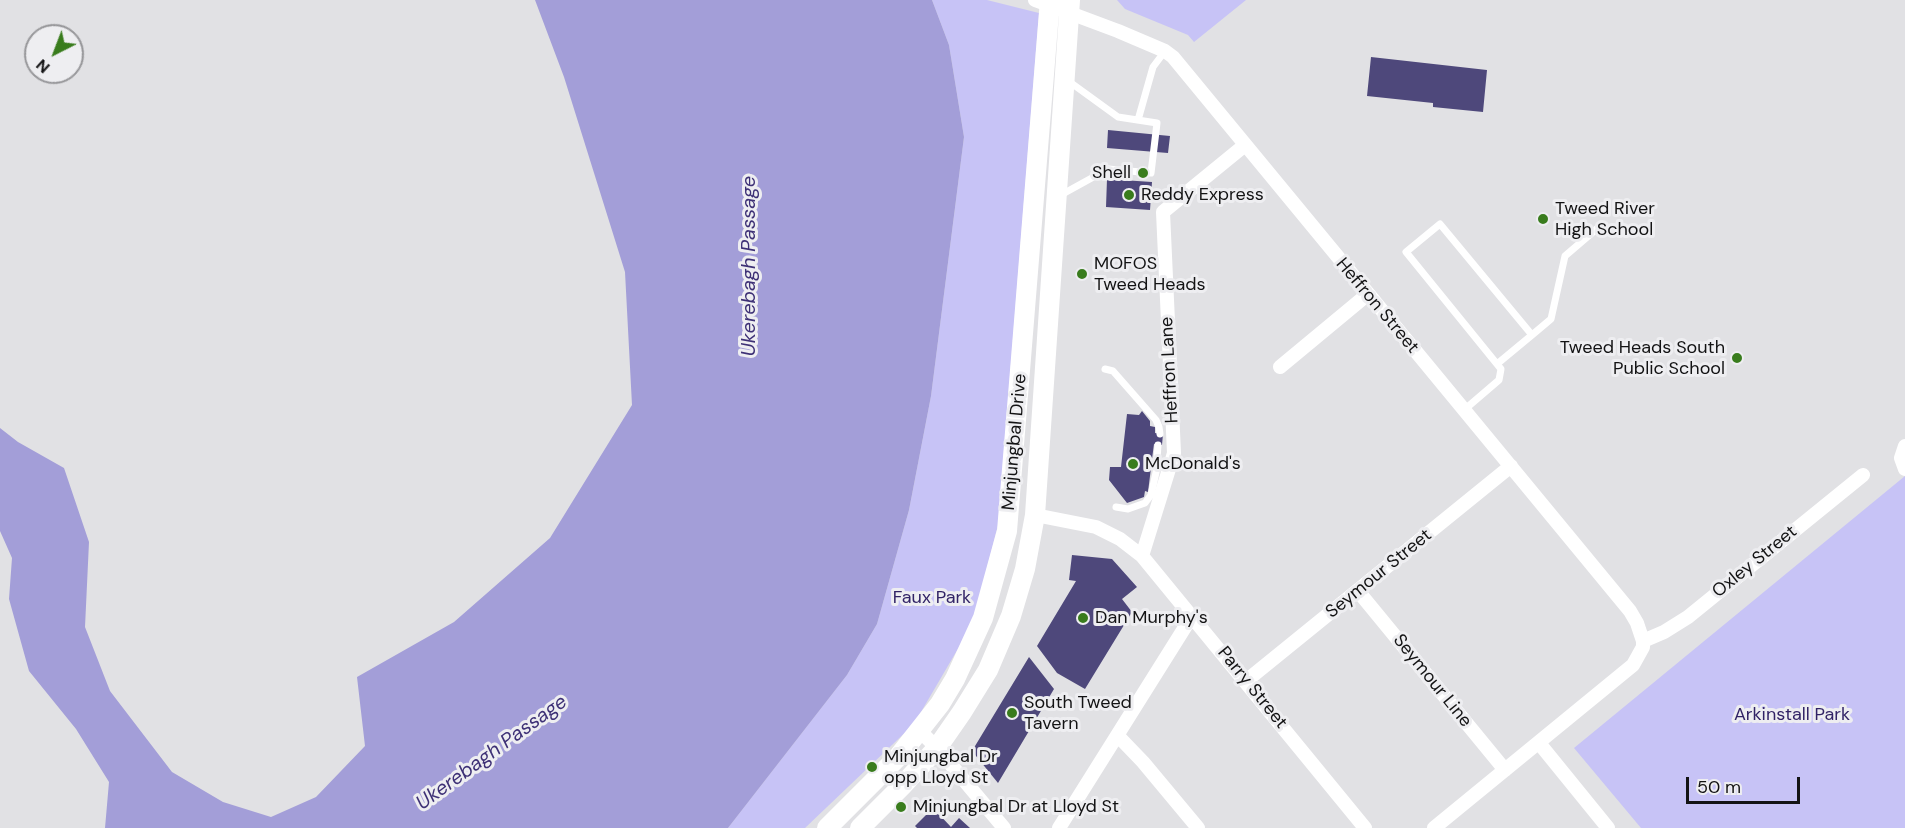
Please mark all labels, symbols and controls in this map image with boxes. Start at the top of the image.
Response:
north arrow [24,24,84,84]
text: N [32,55,54,78]
place label: Shell [1092,162,1131,184]
marker: Shell [1136,166,1150,180]
water label: Ukerebagh Passage [738,176,762,356]
place label: Reddy Express [1141,184,1264,206]
marker: Reddy Express [1122,188,1136,202]
place label: Tweed River High School [1555,198,1655,240]
marker: Tweed River High School [1536,212,1550,226]
place label: MOFOS Tweed Heads [1094,253,1206,296]
street label: Heffron Street [1331,254,1423,358]
marker: MOFOS Tweed Heads [1075,267,1089,281]
street label: Heffron Lane [1156,316,1184,424]
place label: Tweed Heads South Public School [1560,337,1725,380]
marker: Tweed Heads South Public School [1730,351,1744,365]
street label: Minjungbal Drive [998,373,1032,511]
place label: McDonald's [1145,453,1241,475]
marker: McDonald's [1126,457,1140,471]
street label: Oxley Street [1708,521,1802,603]
street label: Seymour Street [1322,525,1436,623]
park label: Faux Park [893,587,971,609]
place label: Dan Murphy's [1095,607,1208,629]
marker: Dan Murphy's [1076,611,1090,625]
street label: Seymour Line [1388,630,1476,732]
street label: Parry Street [1212,643,1292,733]
water label: Ukerebagh Passage [412,690,572,816]
place label: South Tweed Tavern [1024,692,1132,734]
park label: Arkinstall Park [1734,704,1850,726]
marker: South Tweed Tavern [1005,706,1019,720]
place label: Minjungbal Dr opp Lloyd St [884,746,998,789]
marker: Minjungbal Dr opp Lloyd St [865,760,879,774]
scale bar [1689,765,1803,803]
text: 50 m [1697,775,1741,799]
place label: Minjungbal Dr at Lloyd St [913,796,1119,818]
marker: Minjungbal Dr at Lloyd St [894,800,908,814]

